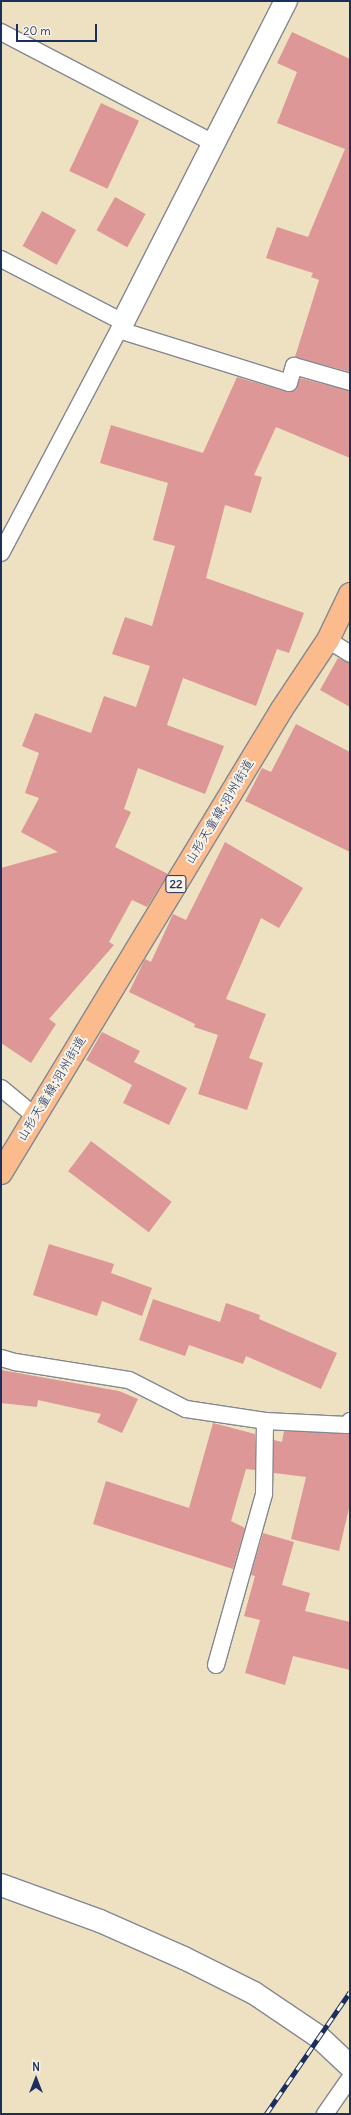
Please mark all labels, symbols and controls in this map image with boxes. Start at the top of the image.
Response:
scale bar [18,16,99,42]
text: 20 m [23,23,51,38]
street label: 山形天童線;羽州街道 [182,756,258,868]
road number: 22 [165,874,187,894]
street label: 山形天童線;羽州街道 [14,1033,90,1145]
north arrow [16,2059,56,2099]
text: N [32,2060,40,2074]

